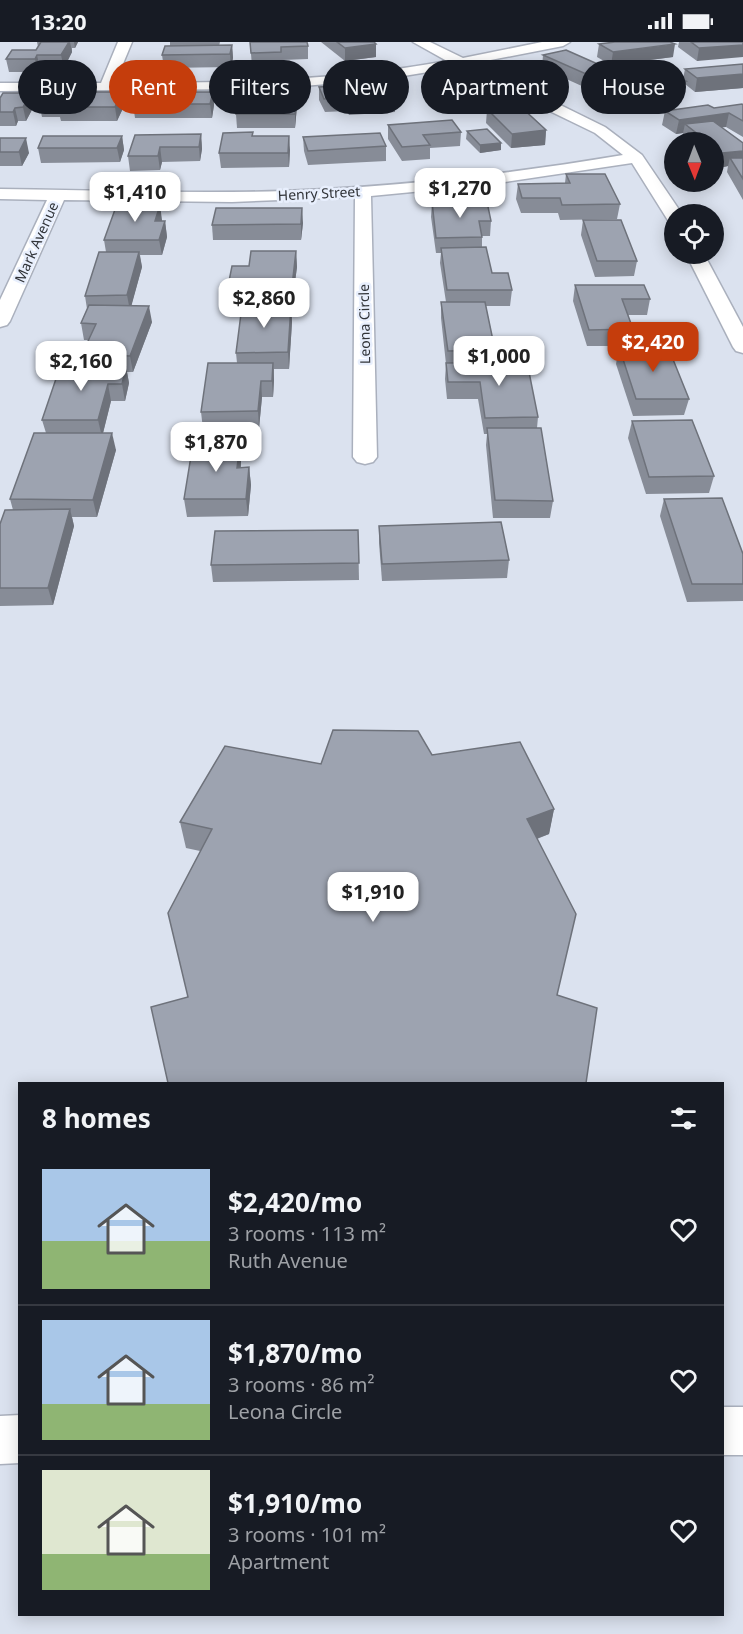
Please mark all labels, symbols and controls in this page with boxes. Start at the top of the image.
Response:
text: 13:20 [30,6,87,36]
chip: Buy [18,60,97,114]
chip: Rent [109,60,197,114]
chip: Filters [209,60,311,114]
chip: New [323,60,409,114]
chip: Apartment [421,60,569,114]
chip: House [581,60,686,114]
north arrow [664,132,724,192]
map controls [664,132,724,264]
pin: $1,270 [411,168,509,219]
pin: $1,410 [86,172,184,223]
text: $1,270 [429,174,491,201]
text: $1,410 [104,178,166,205]
street label: Henry Street [277,181,361,205]
street label: Mark Avenue [10,198,62,285]
button: locate [664,204,724,264]
pin: $2,860 [215,278,313,329]
text: $2,860 [233,284,295,311]
street label: Leona Circle [354,284,374,364]
pin: $2,420 [604,322,702,373]
text: $2,420 [622,328,684,355]
pin: $1,000 [450,336,548,387]
pin: $2,160 [32,341,130,392]
text: $1,000 [468,342,530,369]
text: $2,160 [50,347,112,374]
pin: $1,870 [167,422,265,473]
text: $1,870 [185,428,247,455]
pin: $1,910 [324,872,422,923]
text: $1,910 [342,878,404,905]
text: 8 homes [42,1100,151,1136]
icon: filters [667,1102,700,1135]
text: $2,420/mo [228,1184,362,1220]
icon: home [90,1193,162,1265]
icon: heart [667,1213,700,1246]
text: 3 rooms · 113 m² [228,1220,386,1247]
text: Ruth Avenue [228,1247,348,1274]
text: $1,870/mo [228,1335,362,1371]
icon: home [90,1344,162,1416]
icon: heart [667,1364,700,1397]
text: 3 rooms · 86 m² [228,1371,375,1398]
text: Leona Circle [228,1398,342,1425]
text: $1,910/mo [228,1485,362,1521]
icon: home [90,1494,162,1566]
icon: heart [667,1514,700,1547]
text: 3 rooms · 101 m² [228,1521,386,1548]
text: Apartment [228,1548,329,1575]

